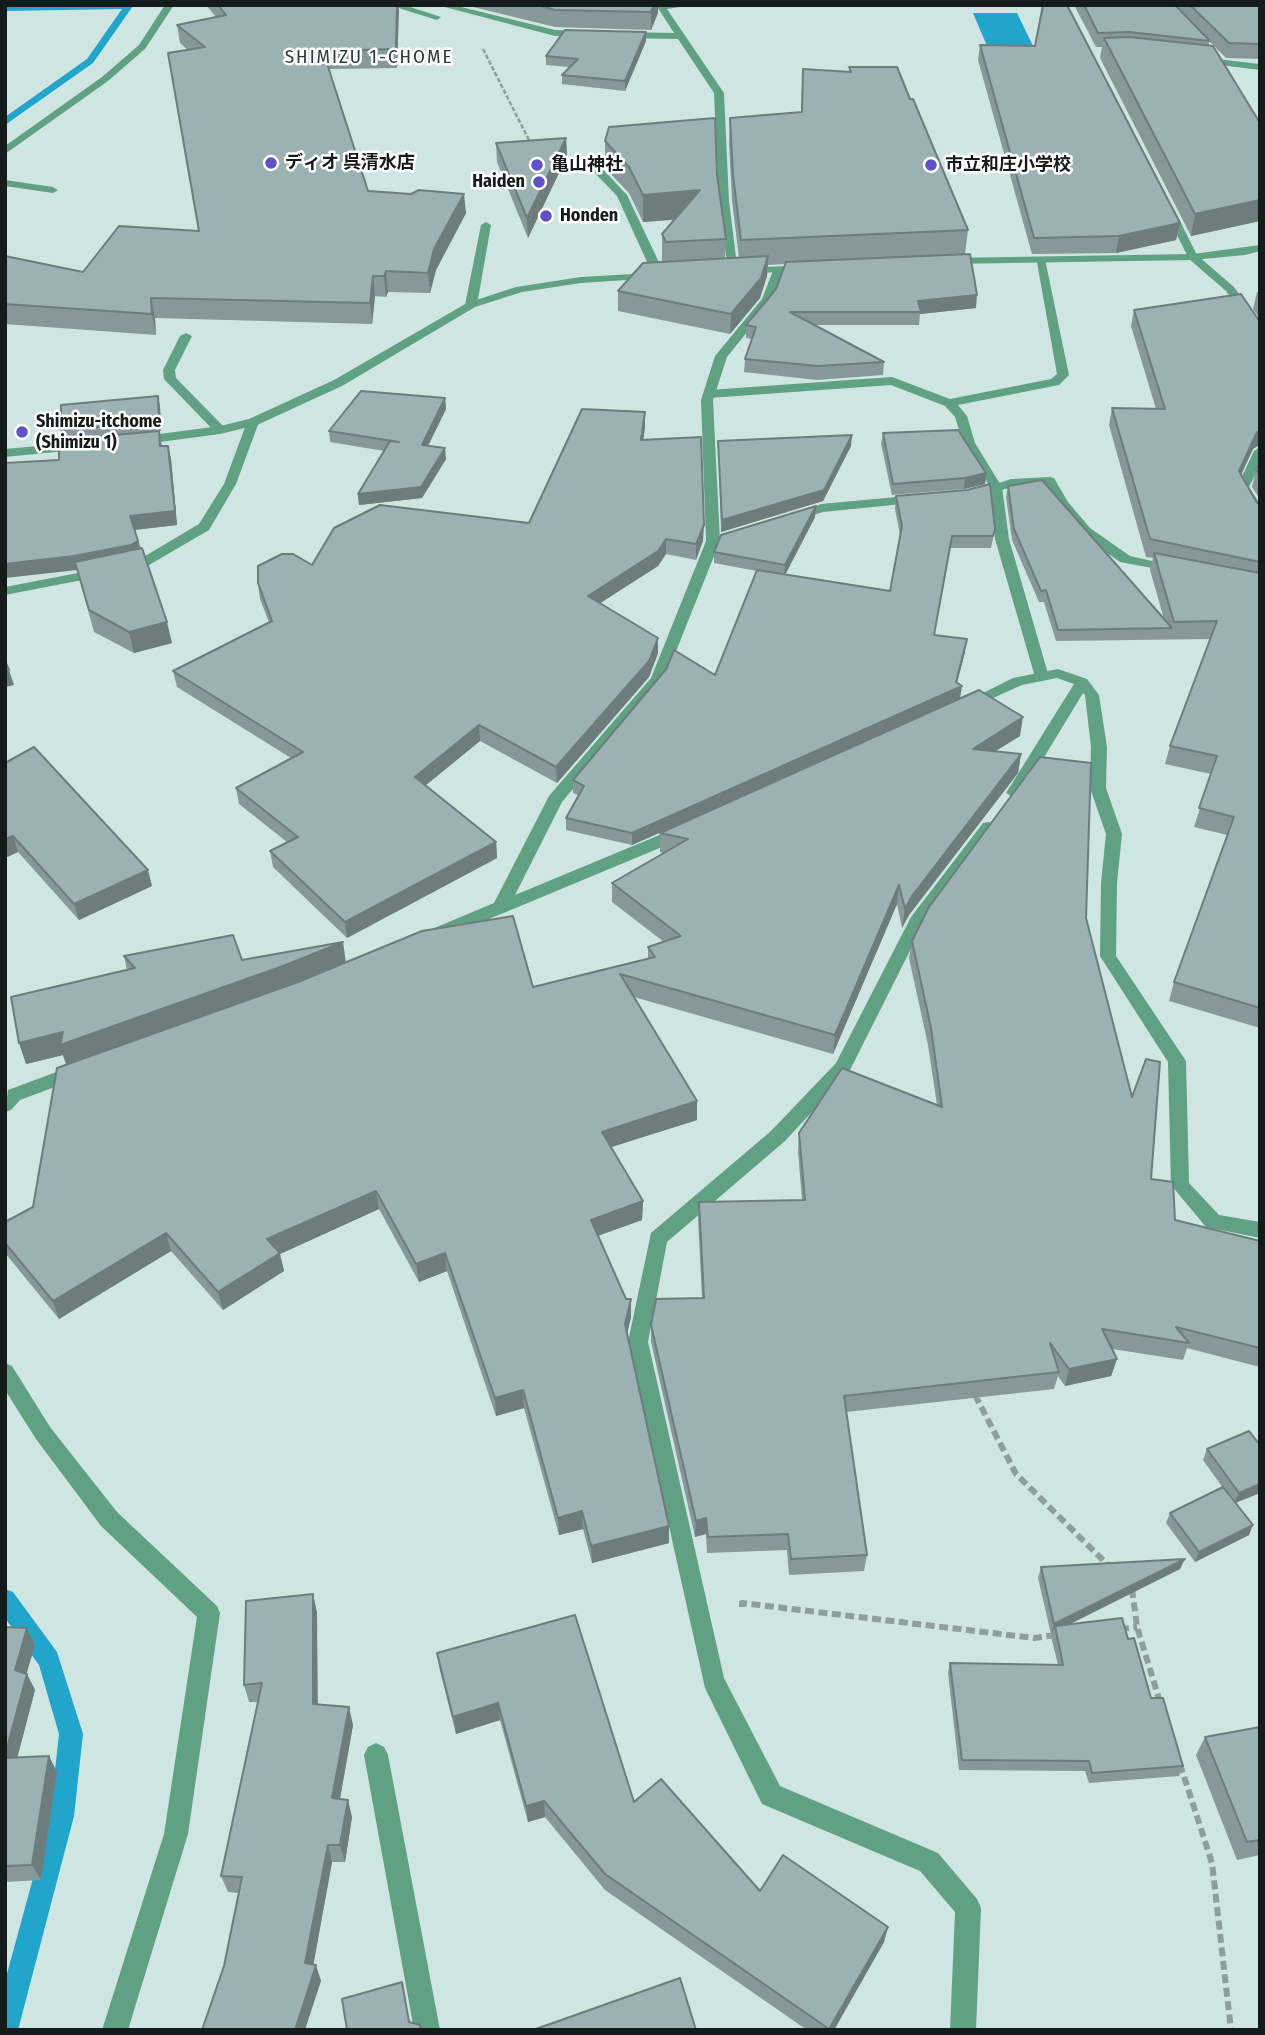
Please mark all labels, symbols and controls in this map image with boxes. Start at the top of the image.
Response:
district label: SHIMIZU 1-CHOME [287,47,451,69]
place label: ディオ 呉清水店 [285,152,415,174]
place label: 亀山神社 [551,154,623,176]
place label: 市立和庄小学校 [945,154,1071,176]
marker: ディオ 呉清水店 [263,155,279,171]
marker: 亀山神社 [529,157,545,173]
marker: 市立和庄小学校 [923,157,939,173]
place label: Haiden [472,171,525,193]
marker: Haiden [531,174,547,190]
place label: Honden [560,205,618,227]
marker: Honden [538,208,554,224]
place label: Shimizu-itchome (Shimizu 1) [36,411,162,453]
marker: Shimizu-itchome (Shimizu 1) [14,424,30,440]

